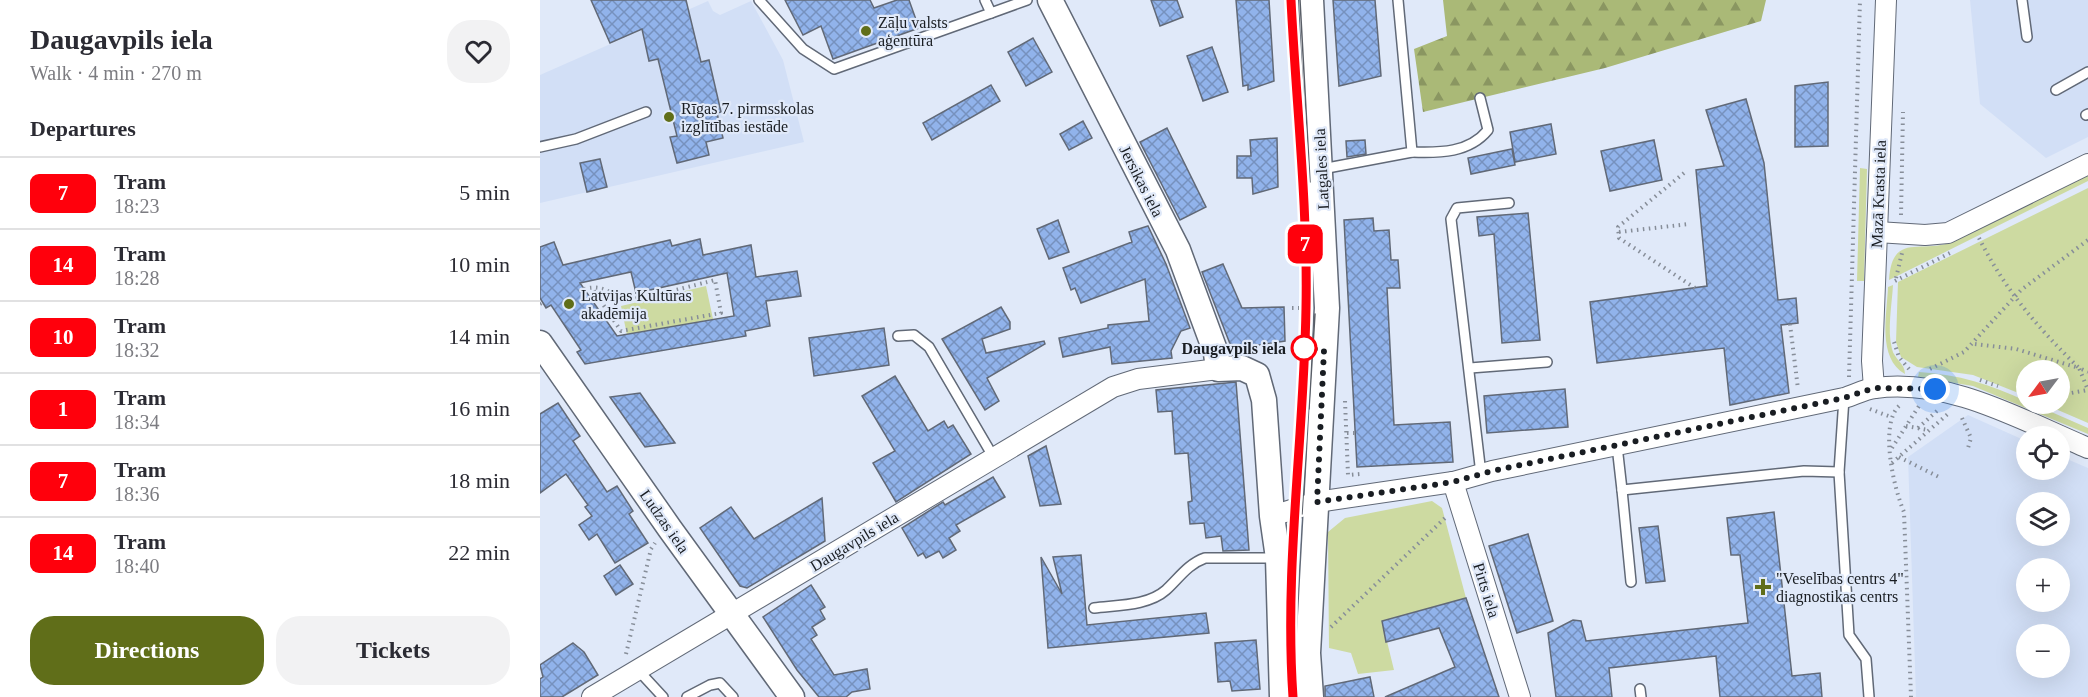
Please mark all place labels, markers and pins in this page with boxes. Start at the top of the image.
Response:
place label: Zāļu valsts aģentūra [878,14,948,50]
marker: Zāļu valsts aģentūra [859,24,873,38]
place label: Rīgas 7. pirmsskolas izglītības iestāde [681,100,814,136]
marker: Rīgas 7. pirmsskolas izglītības iestāde [662,110,676,124]
place label: Latvijas Kultūras akadēmija [581,287,692,323]
marker: Latvijas Kultūras akadēmija [562,297,576,311]
marker: Daugavpils iela [1291,335,1317,361]
place label: Daugavpils iela [1182,340,1286,358]
place label: "Veselības centrs 4" diagnostikas centrs [1776,570,1904,606]
marker: "Veselības centrs 4" diagnostikas centrs [1754,578,1772,596]

